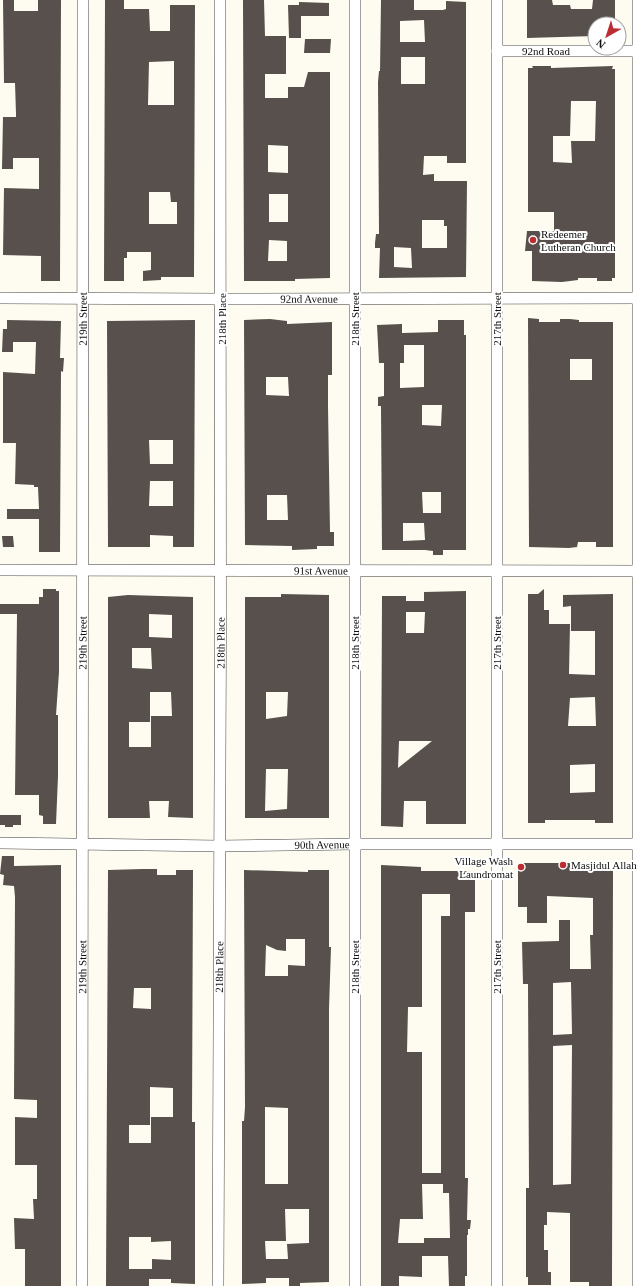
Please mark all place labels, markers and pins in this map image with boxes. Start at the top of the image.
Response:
place label: Redeemer Lutheran Church [541,228,616,253]
marker: Redeemer Lutheran Church [528,235,538,245]
place label: Village Wash Laundromat [455,855,513,880]
place label: Masjidul Allah [571,859,637,871]
marker: Masjidul Allah [558,860,568,870]
marker: Village Wash Laundromat [516,862,526,872]

